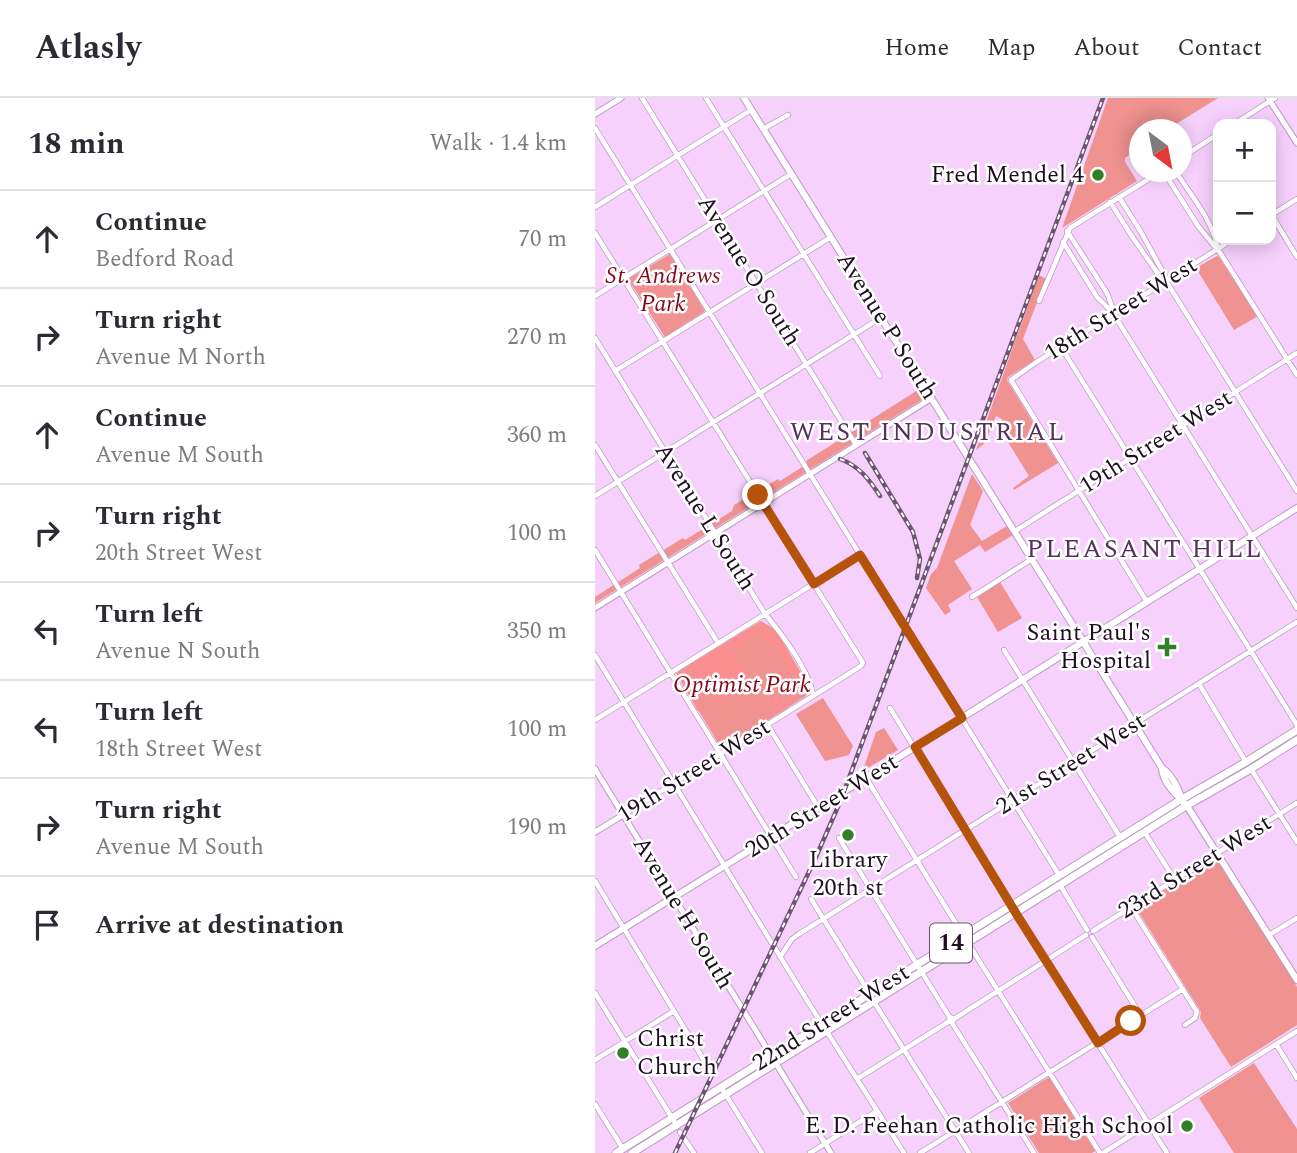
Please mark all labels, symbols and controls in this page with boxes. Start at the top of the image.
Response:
text: Atlasly [35,23,141,73]
text: Home [884,30,949,66]
text: Map [987,30,1035,66]
text: About [1073,30,1139,66]
text: Contact [1177,30,1262,66]
north arrow [1129,119,1192,182]
map controls [1213,119,1276,245]
button: + [1213,119,1276,182]
text: 18 min [28,121,125,167]
text: Walk · 1.4 km [430,126,567,161]
place label: Fred Mendel 4 [931,157,1084,193]
marker: Fred Mendel 4 [1090,167,1106,183]
button: − [1213,182,1276,245]
street label: Avenue O South [688,188,810,354]
text: Continue [95,202,207,242]
icon: ahead [28,220,66,258]
text: 70 m [518,222,567,257]
text: Bedford Road [95,242,234,277]
street label: Avenue P South [827,245,947,407]
street label: 18th Street West [1037,247,1205,371]
park label: St. Andrews Park [605,258,721,322]
text: Turn right [95,300,222,340]
icon: right [28,318,66,356]
text: 270 m [507,320,567,355]
text: Avenue M North [95,340,266,375]
street label: 19th Street West [1072,380,1240,504]
text: Continue [95,398,207,438]
district label: WEST INDUSTRIAL [790,412,1066,452]
icon: ahead [28,416,66,454]
text: 360 m [507,418,567,453]
street label: Avenue L South [645,436,765,598]
text: Avenue M South [95,438,264,473]
route end [742,479,773,510]
text: Turn right [95,496,222,536]
icon: right [28,514,66,552]
text: 100 m [507,516,567,551]
district label: PLEASANT HILL [1027,529,1263,569]
text: 20th Street West [95,536,262,571]
text: Turn left [95,594,203,634]
icon: left [28,612,66,650]
text: 350 m [507,614,567,649]
place label: Saint Paul's Hospital [1027,615,1151,679]
text: Avenue N South [95,634,260,669]
marker: Saint Paul's Hospital [1157,637,1177,657]
park label: Optimist Park [673,667,811,703]
text: Turn left [95,692,203,732]
street label: 21st Street West [989,703,1153,825]
street label: 19th Street West [610,709,778,833]
icon: left [28,710,66,748]
text: 100 m [507,712,567,747]
text: 18th Street West [95,732,262,767]
street label: 20th Street West [738,744,906,868]
text: Turn right [95,790,222,830]
street label: 23rd Street West [1111,805,1279,929]
icon: right [28,808,66,846]
text: 190 m [507,810,567,845]
marker: Library 20th st [840,827,856,843]
text: Avenue M South [95,830,264,865]
street label: Avenue H South [623,830,743,996]
place label: Library 20th st [809,842,889,906]
text: Arrive at destination [95,905,344,945]
icon: arrive [28,906,66,944]
road number: 14 [930,923,972,962]
street label: 22nd Street West [745,955,917,1081]
route start [1115,1005,1146,1036]
place label: Christ Church [637,1021,717,1085]
marker: Christ Church [615,1045,631,1061]
place label: E. D. Feehan Catholic High School [805,1108,1173,1144]
marker: E. D. Feehan Catholic High School [1179,1118,1195,1134]

